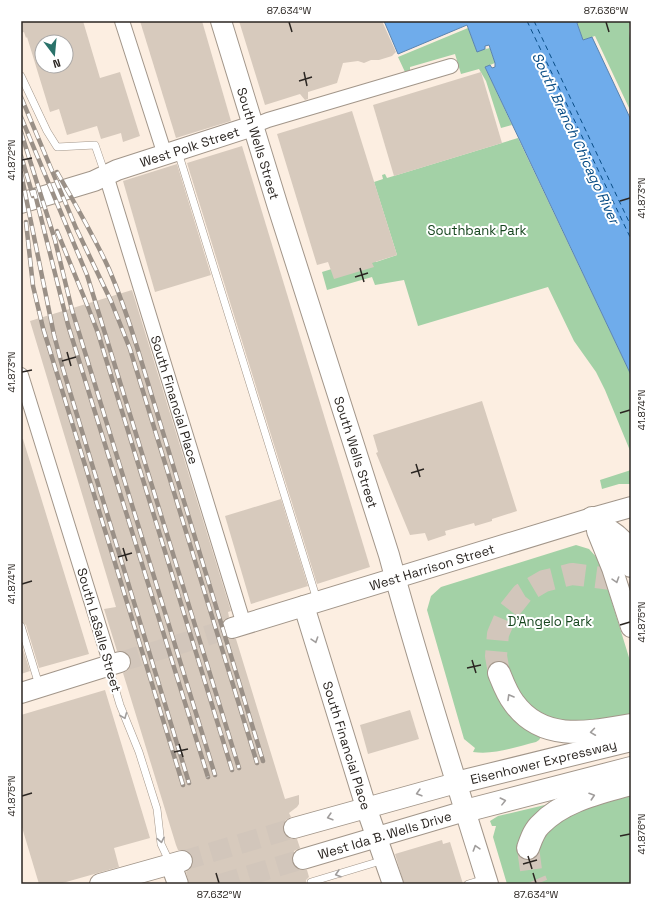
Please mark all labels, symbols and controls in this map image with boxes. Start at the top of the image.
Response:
text: 87.634°W [267,4,312,17]
text: 87.636°W [584,4,628,17]
north arrow [34,34,74,74]
water label: South Branch Chicago River [528,49,624,228]
text: N [51,56,62,71]
street label: South Wells Street [233,85,284,202]
street label: West Polk Street [138,122,242,171]
text: 41.872°N [5,140,18,180]
text: 41.873°N [635,178,648,218]
park label: Southbank Park [427,222,527,239]
street label: South Financial Place [147,333,203,466]
text: 41.873°N [5,352,18,392]
text: 41.874°N [635,390,648,430]
street label: South Wells Street [330,394,382,510]
street label: West Harrison Street [367,540,497,594]
text: 41.874°N [5,564,18,604]
street label: South LaSalle Street [73,566,125,694]
one-way arrow [611,577,620,584]
text: 41.875°N [635,602,648,642]
park label: D'Angelo Park [508,613,592,630]
one-way arrow [310,637,319,644]
street label: South Financial Place [319,679,375,812]
one-way arrow [508,694,515,701]
one-way arrow [120,712,128,719]
one-way arrow [590,727,596,736]
street label: Eisenhower Expressway [468,735,618,788]
text: 41.875°N [5,776,18,816]
one-way arrow [415,788,422,797]
one-way arrow [588,792,595,801]
one-way arrow [500,798,506,806]
street label: West Ida B. Wells Drive [316,807,453,863]
one-way arrow [327,812,334,821]
text: 41.876°N [635,814,648,854]
one-way arrow [156,837,165,843]
one-way arrow [472,844,481,851]
one-way arrow [334,869,341,878]
text: 87.632°W [197,888,241,901]
text: 87.634°W [514,888,559,901]

